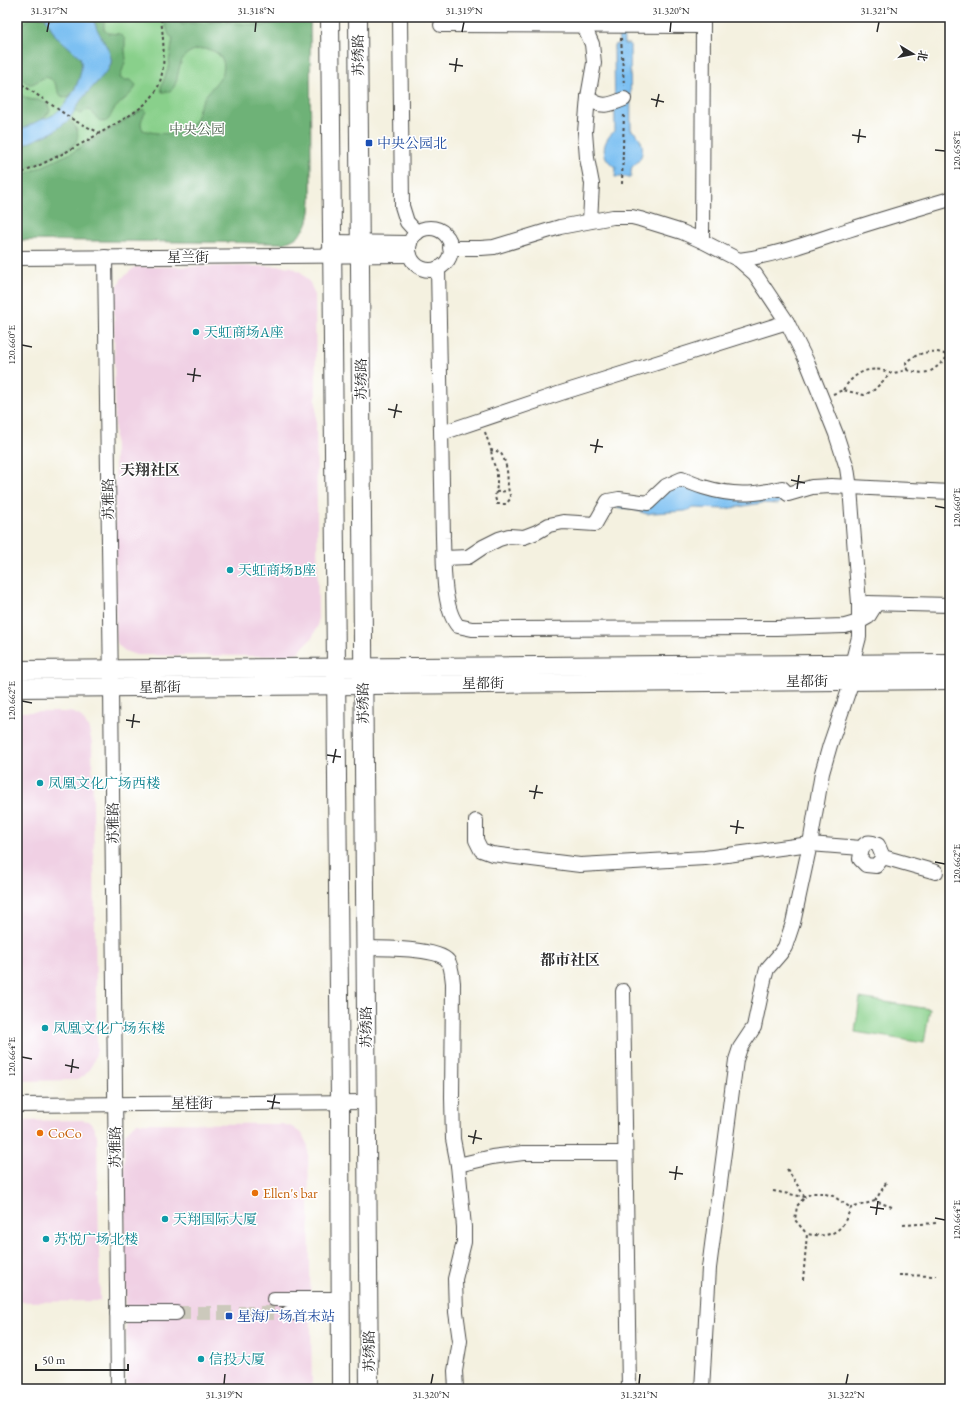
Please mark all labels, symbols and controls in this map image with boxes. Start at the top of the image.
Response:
text: 31.317°N [30,4,68,17]
text: 31.318°N [237,4,275,17]
text: 31.319°N [445,4,483,17]
text: 31.320°N [652,4,690,17]
text: 31.321°N [860,4,898,17]
street label: 苏绣路 [349,34,367,76]
north arrow [893,34,933,74]
text: 北 [915,49,931,62]
park label: 中央公园 [169,120,225,138]
text: 120.658°E [950,131,963,171]
place label: 中央公园北 [377,134,447,152]
marker: 中央公园北 [364,138,374,148]
street label: 星兰街 [167,248,209,266]
place label: 天虹商场A座 [204,323,284,341]
text: 120.660°E [5,325,18,365]
marker: 天虹商场A座 [191,327,201,337]
street label: 苏绣路 [352,358,370,400]
district label: 天翔社区 [120,460,180,479]
street label: 苏雅路 [99,478,117,520]
text: 120.660°E [950,488,963,528]
place label: 天虹商场B座 [238,561,316,579]
marker: 天虹商场B座 [225,565,235,575]
street label: 星都街 [786,672,828,690]
street label: 星都街 [462,674,504,692]
street label: 星都街 [139,678,181,696]
text: 120.662°E [5,681,18,721]
street label: 苏绣路 [354,682,372,724]
place label: 凤凰文化广场西楼 [48,774,160,792]
marker: 凤凰文化广场西楼 [35,778,45,788]
street label: 苏雅路 [104,802,122,844]
text: 120.662°E [950,844,963,884]
district label: 都市社区 [540,950,600,969]
street label: 苏绣路 [357,1006,375,1048]
place label: 凤凰文化广场东楼 [53,1019,165,1037]
marker: 凤凰文化广场东楼 [40,1023,50,1033]
text: 120.664°E [5,1037,18,1077]
street label: 星桂街 [171,1094,213,1112]
place label: CoCo [48,1124,82,1142]
street label: 苏雅路 [106,1126,124,1168]
marker: CoCo [35,1128,45,1138]
place label: Ellen's bar [263,1184,318,1202]
marker: Ellen's bar [250,1188,260,1198]
text: 120.664°E [950,1200,963,1240]
place label: 天翔国际大厦 [173,1210,257,1228]
marker: 天翔国际大厦 [160,1214,170,1224]
place label: 苏悦广场北楼 [54,1230,138,1248]
marker: 苏悦广场北楼 [41,1234,51,1244]
place label: 星海广场首末站 [237,1307,335,1325]
marker: 星海广场首末站 [224,1311,234,1321]
street label: 苏绣路 [360,1330,378,1372]
scale bar [36,1346,128,1372]
place label: 信投大厦 [209,1350,265,1368]
text: 50 m [42,1352,66,1368]
marker: 信投大厦 [196,1354,206,1364]
text: 31.319°N [205,1388,243,1401]
text: 31.320°N [412,1388,450,1401]
text: 31.321°N [620,1388,658,1401]
text: 31.322°N [827,1388,865,1401]

